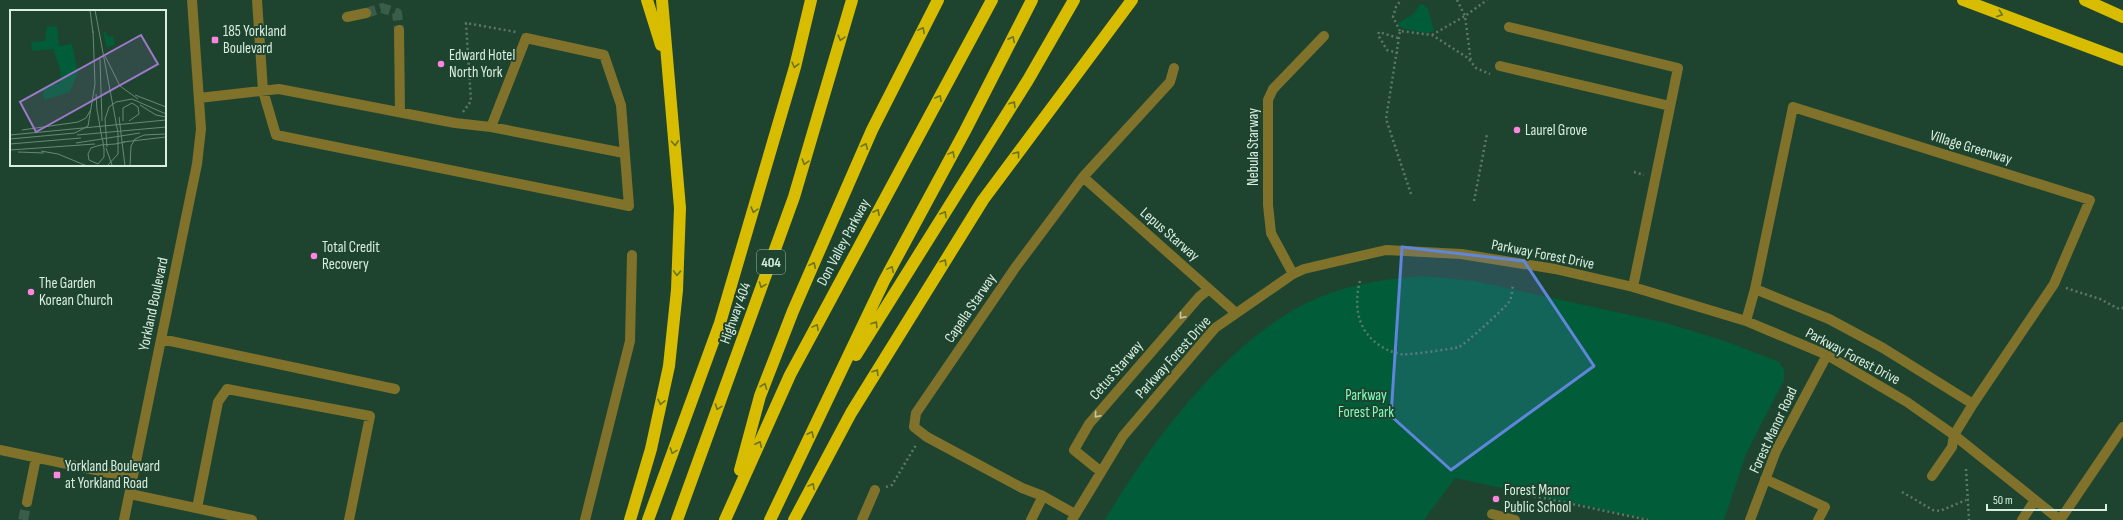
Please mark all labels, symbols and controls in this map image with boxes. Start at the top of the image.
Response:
one-way arrow [1996,9,2003,17]
inset map [10,10,166,166]
place label: 185 Yorkland Boulevard [223,22,286,58]
one-way arrow [917,26,925,34]
one-way arrow [837,34,846,41]
marker: 185 Yorkland Boulevard [210,35,220,45]
one-way arrow [1007,36,1015,43]
place label: Edward Hotel North York [449,46,515,82]
marker: Edward Hotel North York [436,59,446,69]
one-way arrow [791,61,800,68]
one-way arrow [934,95,942,102]
one-way arrow [1008,101,1016,108]
street label: Nebula Starway [1244,108,1263,186]
place label: Laurel Grove [1525,121,1587,140]
marker: Laurel Grove [1512,125,1522,135]
street label: Village Greenway [1927,126,2014,169]
one-way arrow [670,140,679,146]
one-way arrow [860,143,868,151]
one-way arrow [948,151,955,159]
one-way arrow [1012,152,1019,159]
one-way arrow [801,159,810,166]
street label: Don Valley Parkway [813,195,874,289]
street label: Lepus Starway [1136,203,1203,265]
one-way arrow [750,206,759,213]
one-way arrow [872,209,879,216]
one-way arrow [940,211,947,218]
street label: Parkway Forest Drive [1490,235,1596,274]
place label: Total Credit Recovery [322,238,380,274]
road number: 404 [757,250,785,274]
marker: Total Credit Recovery [309,251,319,261]
street label: Yorkland Boulevard [134,256,173,353]
one-way arrow [940,259,947,266]
one-way arrow [808,262,816,269]
one-way arrow [886,266,894,273]
one-way arrow [673,270,682,276]
street label: Capella Starway [940,270,1001,347]
place label: The Garden Korean Church [39,274,113,310]
street label: Highway 404 [716,280,755,347]
one-way arrow [759,282,767,289]
marker: The Garden Korean Church [26,287,36,297]
street label: Parkway Forest Drive [1131,312,1215,402]
one-way arrow [1179,312,1186,319]
one-way arrow [871,321,878,328]
one-way arrow [811,323,818,331]
street label: Parkway Forest Drive [1802,324,1903,389]
street label: Cetus Starway [1085,337,1148,404]
one-way arrow [871,369,878,376]
one-way arrow [760,383,768,390]
street label: Forest Manor Road [1745,384,1802,476]
park label: Parkway Forest Park [1338,386,1394,422]
one-way arrow [658,398,666,405]
one-way arrow [715,404,723,411]
one-way arrow [1094,410,1101,418]
one-way arrow [806,431,814,439]
one-way arrow [754,440,762,448]
one-way arrow [669,447,678,454]
place label: Yorkland Boulevard at Yorkland Road [65,457,160,493]
marker: Yorkland Boulevard at Yorkland Road [52,470,62,480]
place label: Forest Manor Public School [1504,481,1571,517]
one-way arrow [807,482,815,490]
scale bar [1987,486,2106,512]
text: 50 m [1993,493,2013,508]
marker: Forest Manor Public School [1491,494,1501,504]

